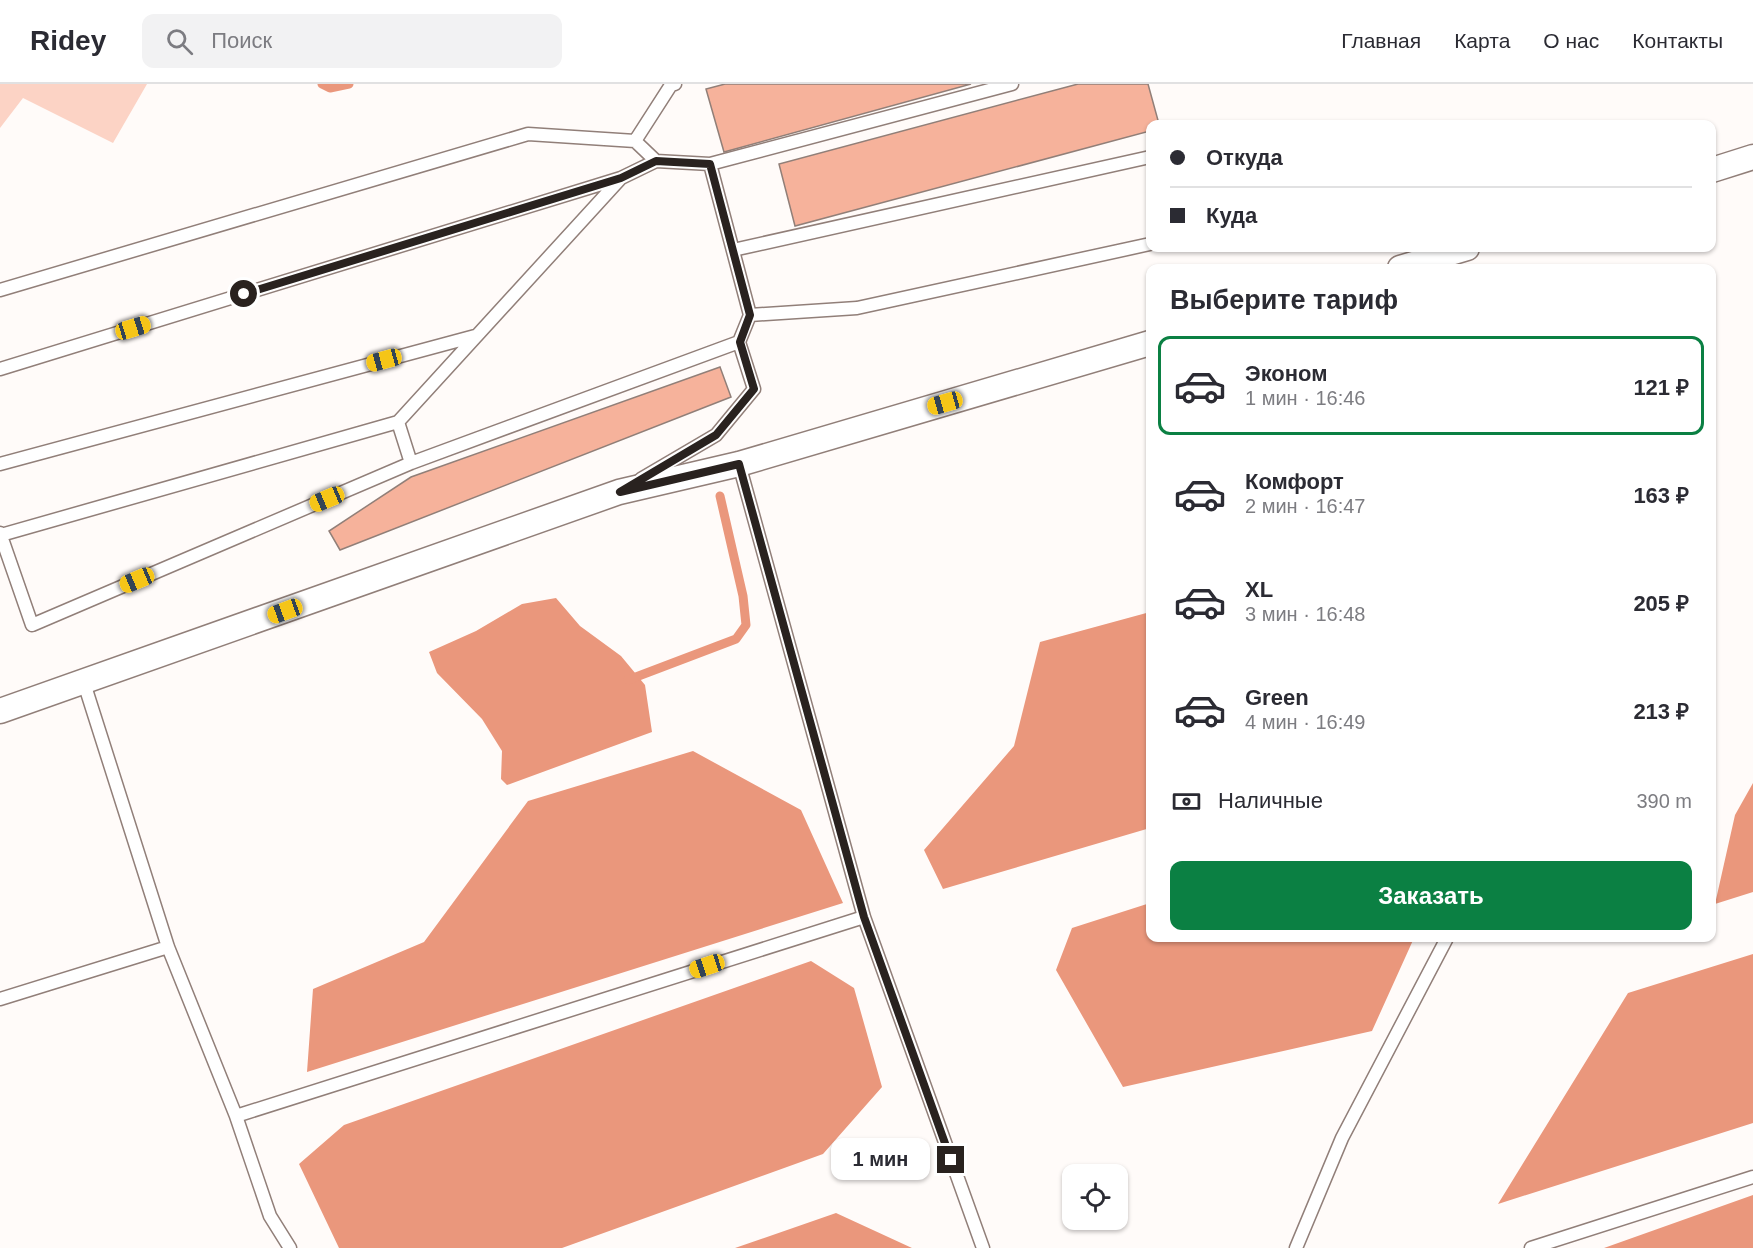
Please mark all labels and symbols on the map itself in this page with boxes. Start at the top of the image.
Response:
route start [230,280,257,307]
car [113,314,153,342]
car [364,347,404,373]
car [925,389,965,417]
car [307,484,347,514]
car [117,565,157,595]
car [265,596,305,626]
car [687,952,727,980]
callout: 1 мин [831,1139,930,1181]
route end [937,1146,964,1173]

